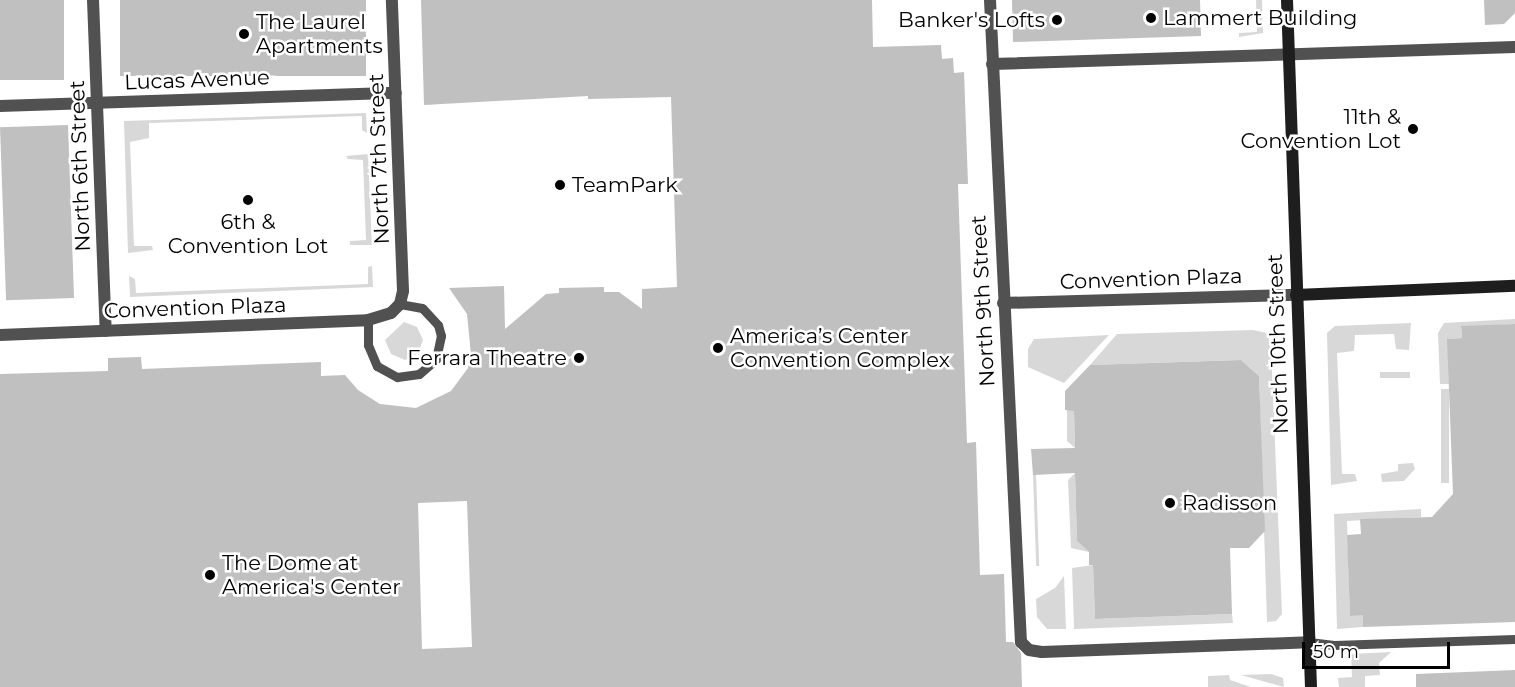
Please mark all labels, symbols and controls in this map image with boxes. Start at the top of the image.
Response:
place label: Lammert Building [1163,5,1357,31]
place label: Banker's Lofts [898,7,1045,33]
place label: The Laurel Apartments [256,9,383,59]
marker: Lammert Building [1144,11,1158,25]
marker: Banker's Lofts [1050,13,1064,27]
marker: The Laurel Apartments [237,27,251,41]
street label: Lucas Avenue [124,65,270,95]
street label: North 7th Street [363,73,395,245]
street label: North 6th Street [64,80,96,252]
place label: 11th & Convention Lot [1241,104,1401,154]
marker: 11th & Convention Lot [1406,122,1420,136]
place label: TeamPark [572,172,678,198]
marker: TeamPark [553,178,567,192]
marker: 6th & Convention Lot [241,193,255,207]
place label: 6th & Convention Lot [168,209,328,259]
street label: North 9th Street [966,215,1000,387]
street label: North 10th Street [1262,253,1294,435]
street label: Convention Plaza [1059,263,1243,295]
street label: Convention Plaza [103,292,287,324]
place label: America’s Center Convention Complex [730,323,950,373]
marker: America’s Center Convention Complex [711,341,725,355]
place label: Ferrara Theatre [407,345,567,371]
marker: Ferrara Theatre [572,351,586,365]
place label: Radisson [1182,490,1277,516]
marker: Radisson [1163,496,1177,510]
place label: The Dome at America's Center [222,550,401,600]
marker: The Dome at America's Center [203,568,217,582]
scale bar [1305,630,1454,668]
text: 50 m [1313,641,1359,663]

